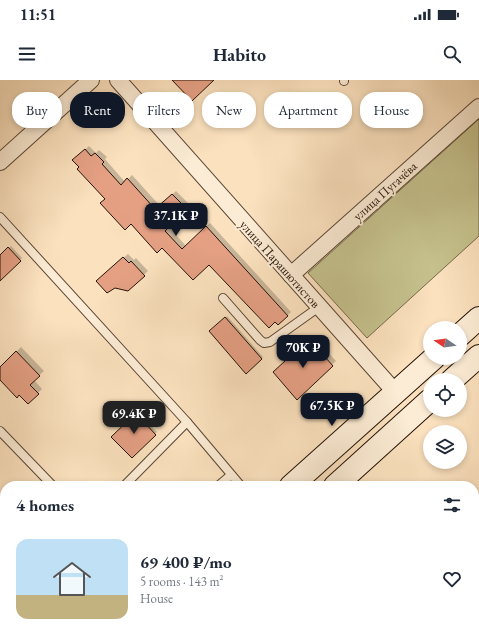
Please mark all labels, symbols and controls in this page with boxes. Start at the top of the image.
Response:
text: 11:51 [20,5,56,24]
icon: menu [16,43,38,65]
text: Habito [213,43,266,66]
icon: search [441,43,463,65]
chip: Buy [12,92,62,128]
chip: Rent [70,92,125,128]
chip: Filters [133,92,194,128]
chip: New [202,92,256,128]
chip: Apartment [264,92,352,128]
chip: House [360,92,423,128]
street label: улица Пугачёва [349,157,421,224]
pin: 37.1K ₽ [139,203,213,237]
text: 37.1K ₽ [154,207,198,224]
street label: улица Парашютистов [236,216,324,312]
north arrow [423,321,467,365]
map controls [423,321,467,469]
pin: 70K ₽ [275,335,331,369]
text: 70K ₽ [286,339,320,356]
button: locate [423,373,467,417]
pin: 67.5K ₽ [295,393,369,427]
text: 67.5K ₽ [310,397,354,414]
pin: 69.4K ₽ [97,401,171,435]
text: 69.4K ₽ [112,405,156,422]
button: layers [423,425,467,469]
text: 4 homes [16,494,74,516]
icon: filters [441,494,463,516]
text: 69 400 ₽/mo [140,551,232,573]
icon: home [48,555,96,603]
icon: heart [441,568,463,590]
text: 5 rooms · 143 m² [140,573,224,590]
text: House [140,590,173,607]

